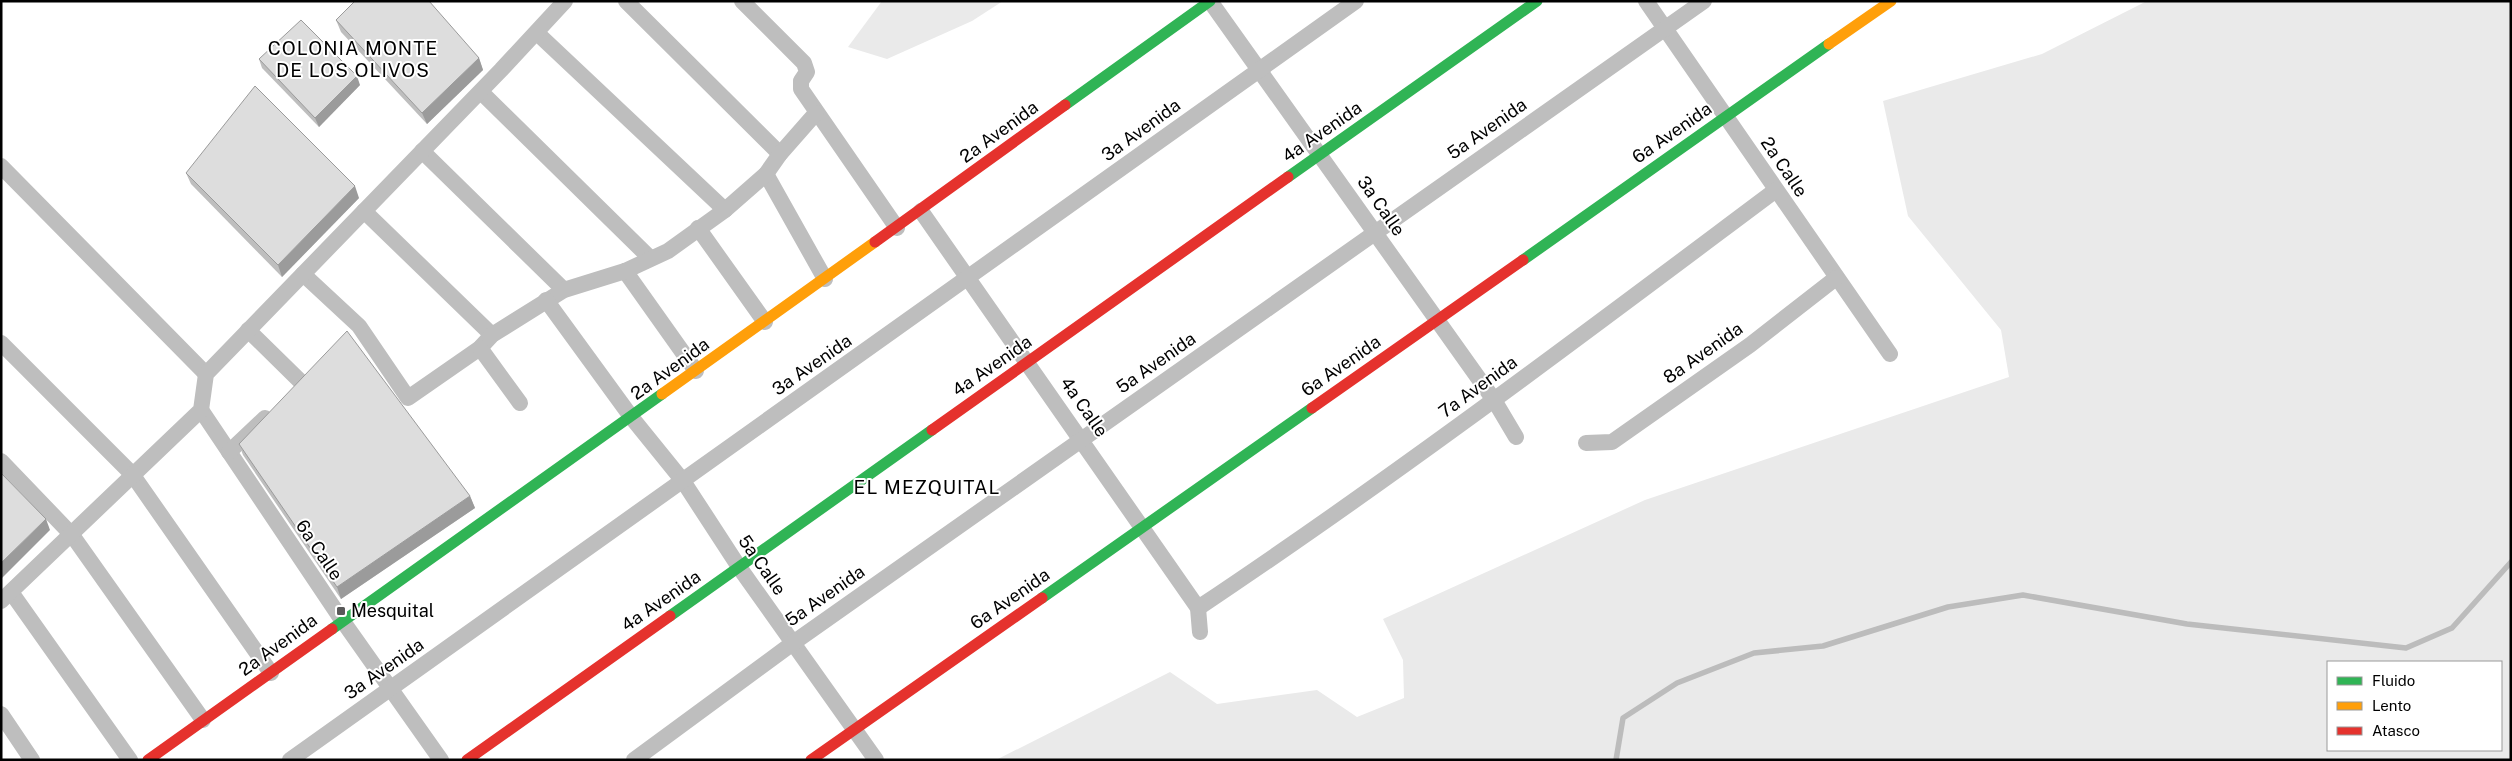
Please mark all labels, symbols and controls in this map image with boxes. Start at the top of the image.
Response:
district label: COLONIA MONTE DE LOS OLIVOS [268,37,438,81]
street label: 3a Avenida [1097,94,1184,165]
street label: 5a Avenida [1443,94,1530,164]
street label: 2a Avenida [956,96,1042,167]
street label: 4a Avenida [1278,97,1365,167]
street label: 6a Avenida [1628,98,1715,168]
street label: 2a Calle [1757,133,1812,201]
street label: 3a Calle [1353,172,1410,240]
street label: 8a Avenida [1659,318,1747,388]
street label: 5a Avenida [1112,328,1199,398]
street label: 3a Avenida [768,330,855,400]
street label: 4a Avenida [948,331,1035,401]
street label: 6a Avenida [1297,331,1384,401]
street label: 2a Avenida [627,333,713,404]
street label: 7a Avenida [1435,351,1521,422]
street label: 4a Calle [1056,373,1113,441]
district label: EL MEZQUITAL [854,476,1000,498]
street label: 6a Calle [292,516,347,584]
street label: 5a Calle [734,531,791,599]
street label: 5a Avenida [781,561,868,631]
street label: 6a Avenida [966,564,1053,634]
street label: 4a Avenida [617,566,704,636]
place label: Mesquital [351,600,434,621]
marker: Mesquital [335,605,347,617]
street label: 2a Avenida [235,609,321,680]
street label: 3a Avenida [340,634,427,704]
legend [2327,661,2502,751]
text: Fluido [2372,672,2415,689]
text: Lento [2372,697,2411,714]
text: Atasco [2372,722,2420,739]

